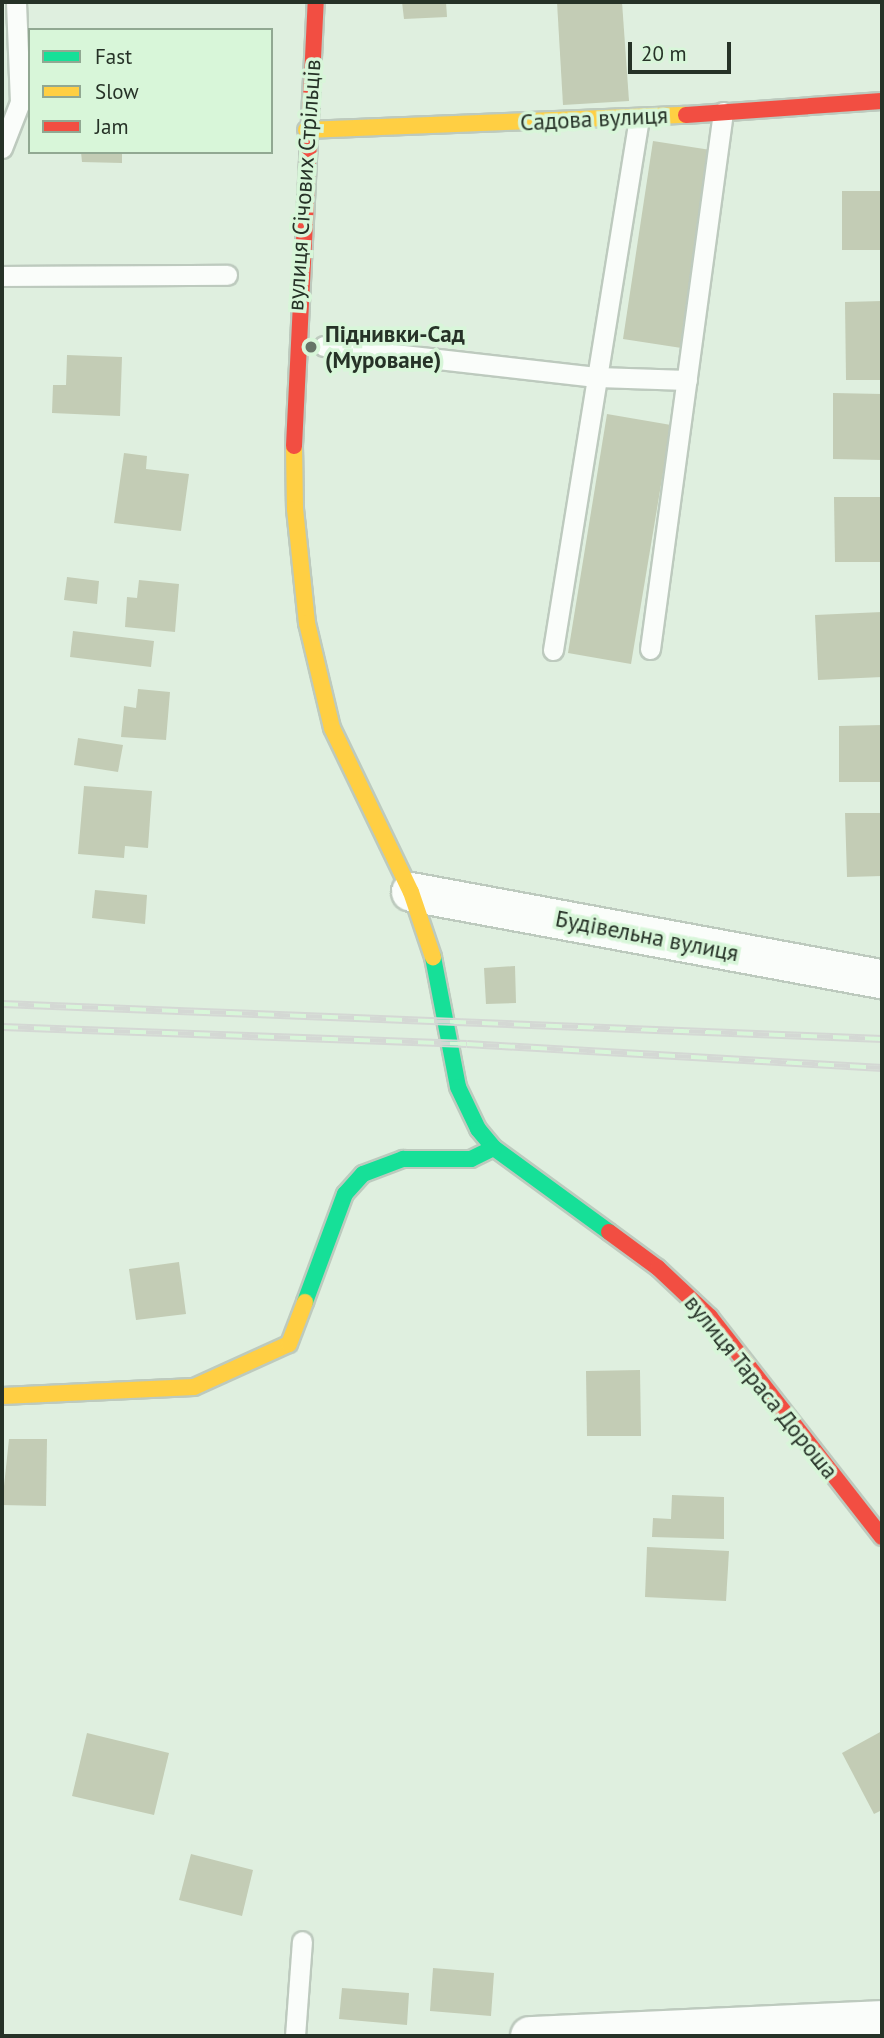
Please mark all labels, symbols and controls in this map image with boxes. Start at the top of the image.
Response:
legend [28,28,273,154]
scale bar [632,28,735,72]
text: 20 m [641,40,687,67]
text: Fast [95,43,132,70]
street label: вулиця Січових Стрільців [281,58,327,312]
text: Slow [95,78,139,105]
street label: Садова вулиця [519,101,669,137]
text: Jam [95,113,129,140]
place label: Піднивки-Сад (Муроване) [325,320,465,374]
marker: Піднивки-Сад (Муроване) [303,339,319,355]
street label: Будівельна вулиця [553,905,741,967]
street label: вулиця Тараса Дороша [678,1289,844,1485]

